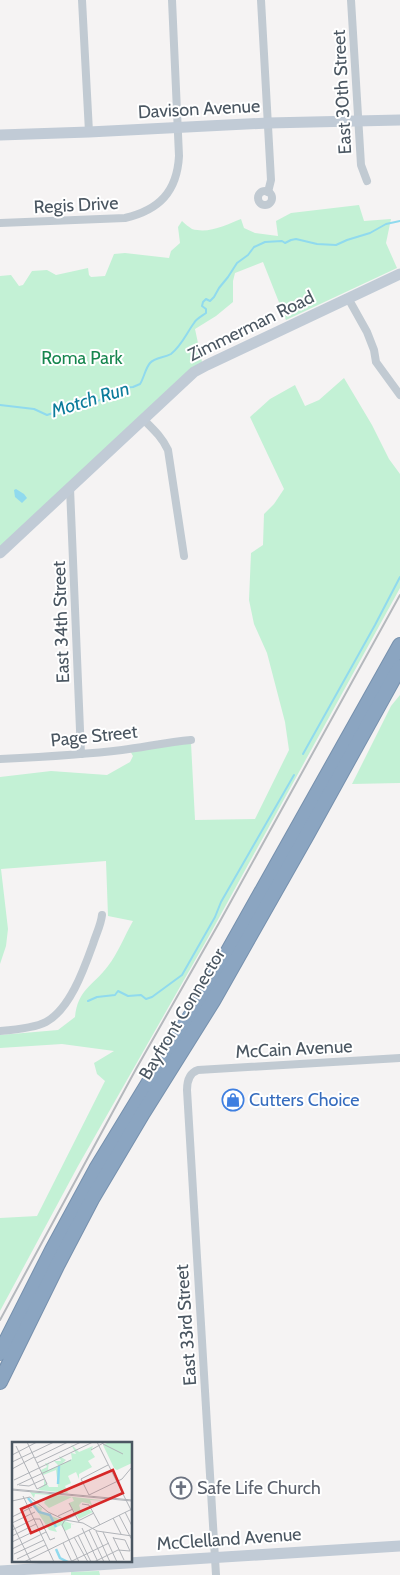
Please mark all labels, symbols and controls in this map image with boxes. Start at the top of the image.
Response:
street label: East 30th Street [328,29,356,155]
street label: Davison Avenue [137,95,261,123]
street label: Regis Drive [33,192,119,218]
street label: Zimmerman Road [184,286,318,366]
park label: Roma Park [41,347,124,369]
water label: Motch Run [47,377,132,423]
street label: East 34th Street [48,560,74,684]
street label: Page Street [49,721,139,751]
street label: Bayfront Connector [134,944,230,1084]
street label: McCain Avenue [235,1035,353,1063]
shop icon: Cutters Choice [221,1088,245,1112]
place label: Cutters Choice [249,1089,360,1111]
street label: East 33rd Street [171,1264,201,1386]
inset map [12,1442,132,1562]
church icon: Safe Life Church [169,1476,193,1500]
place label: Safe Life Church [197,1477,321,1499]
street label: McClelland Avenue [156,1523,302,1555]

